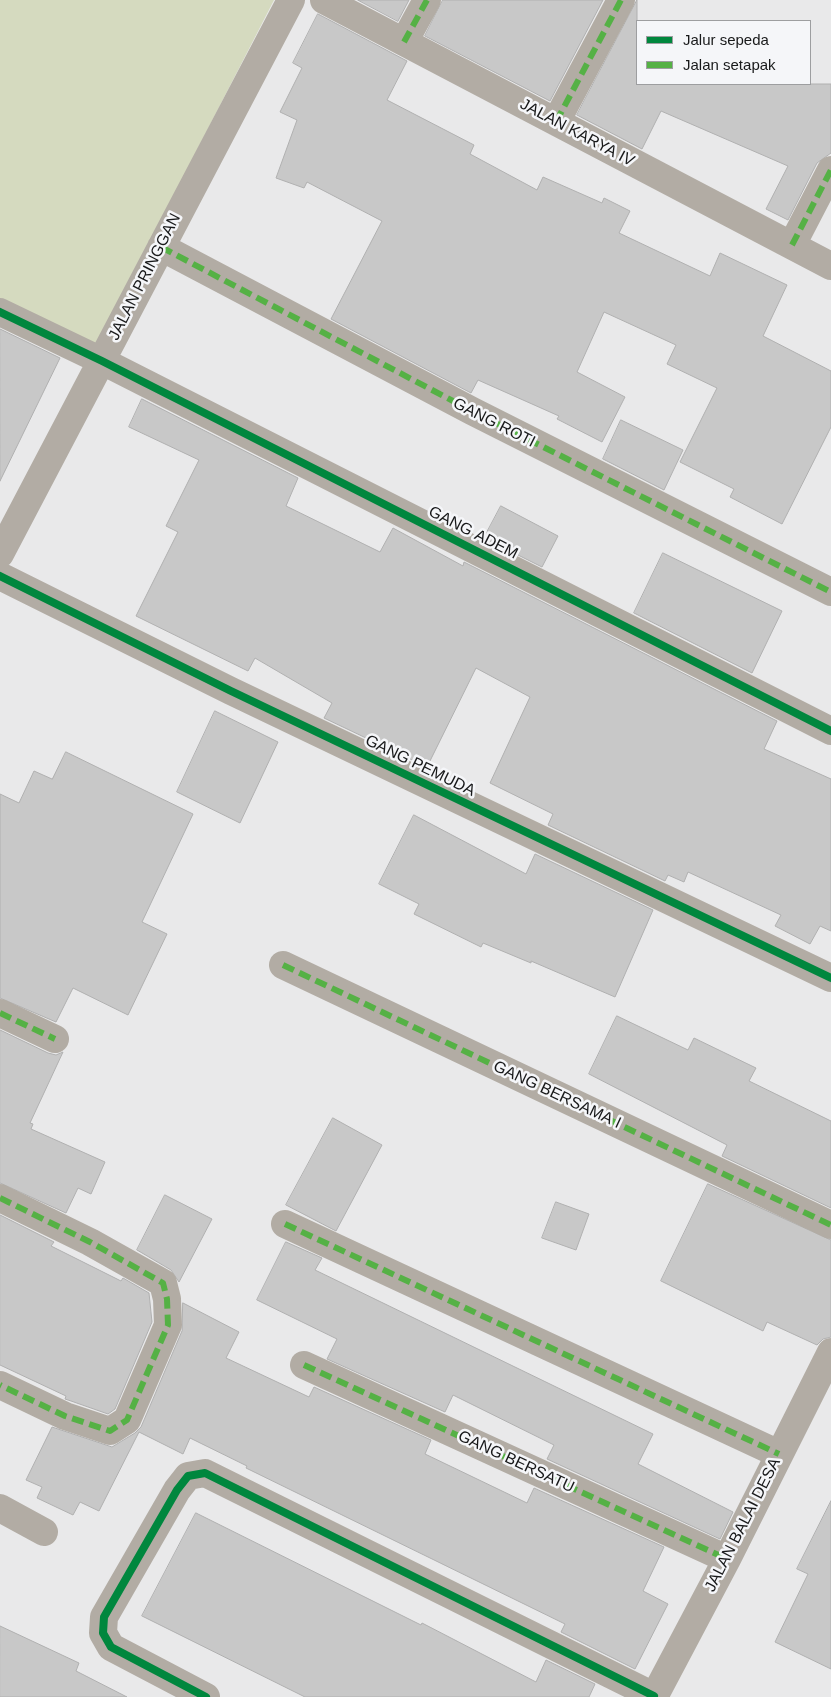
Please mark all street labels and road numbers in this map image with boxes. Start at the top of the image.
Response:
street label: JALAN KARYA IV [517,95,637,171]
street label: JALAN PRINGGAN [105,210,185,344]
street label: GANG ROTI [450,394,538,452]
street label: GANG ADEM [425,502,521,564]
street label: GANG PEMUDA [362,731,478,801]
street label: GANG BERSAMA I [490,1057,624,1133]
street label: GANG BERSATU [455,1427,577,1497]
street label: JALAN BALAI DESA [701,1455,785,1595]

